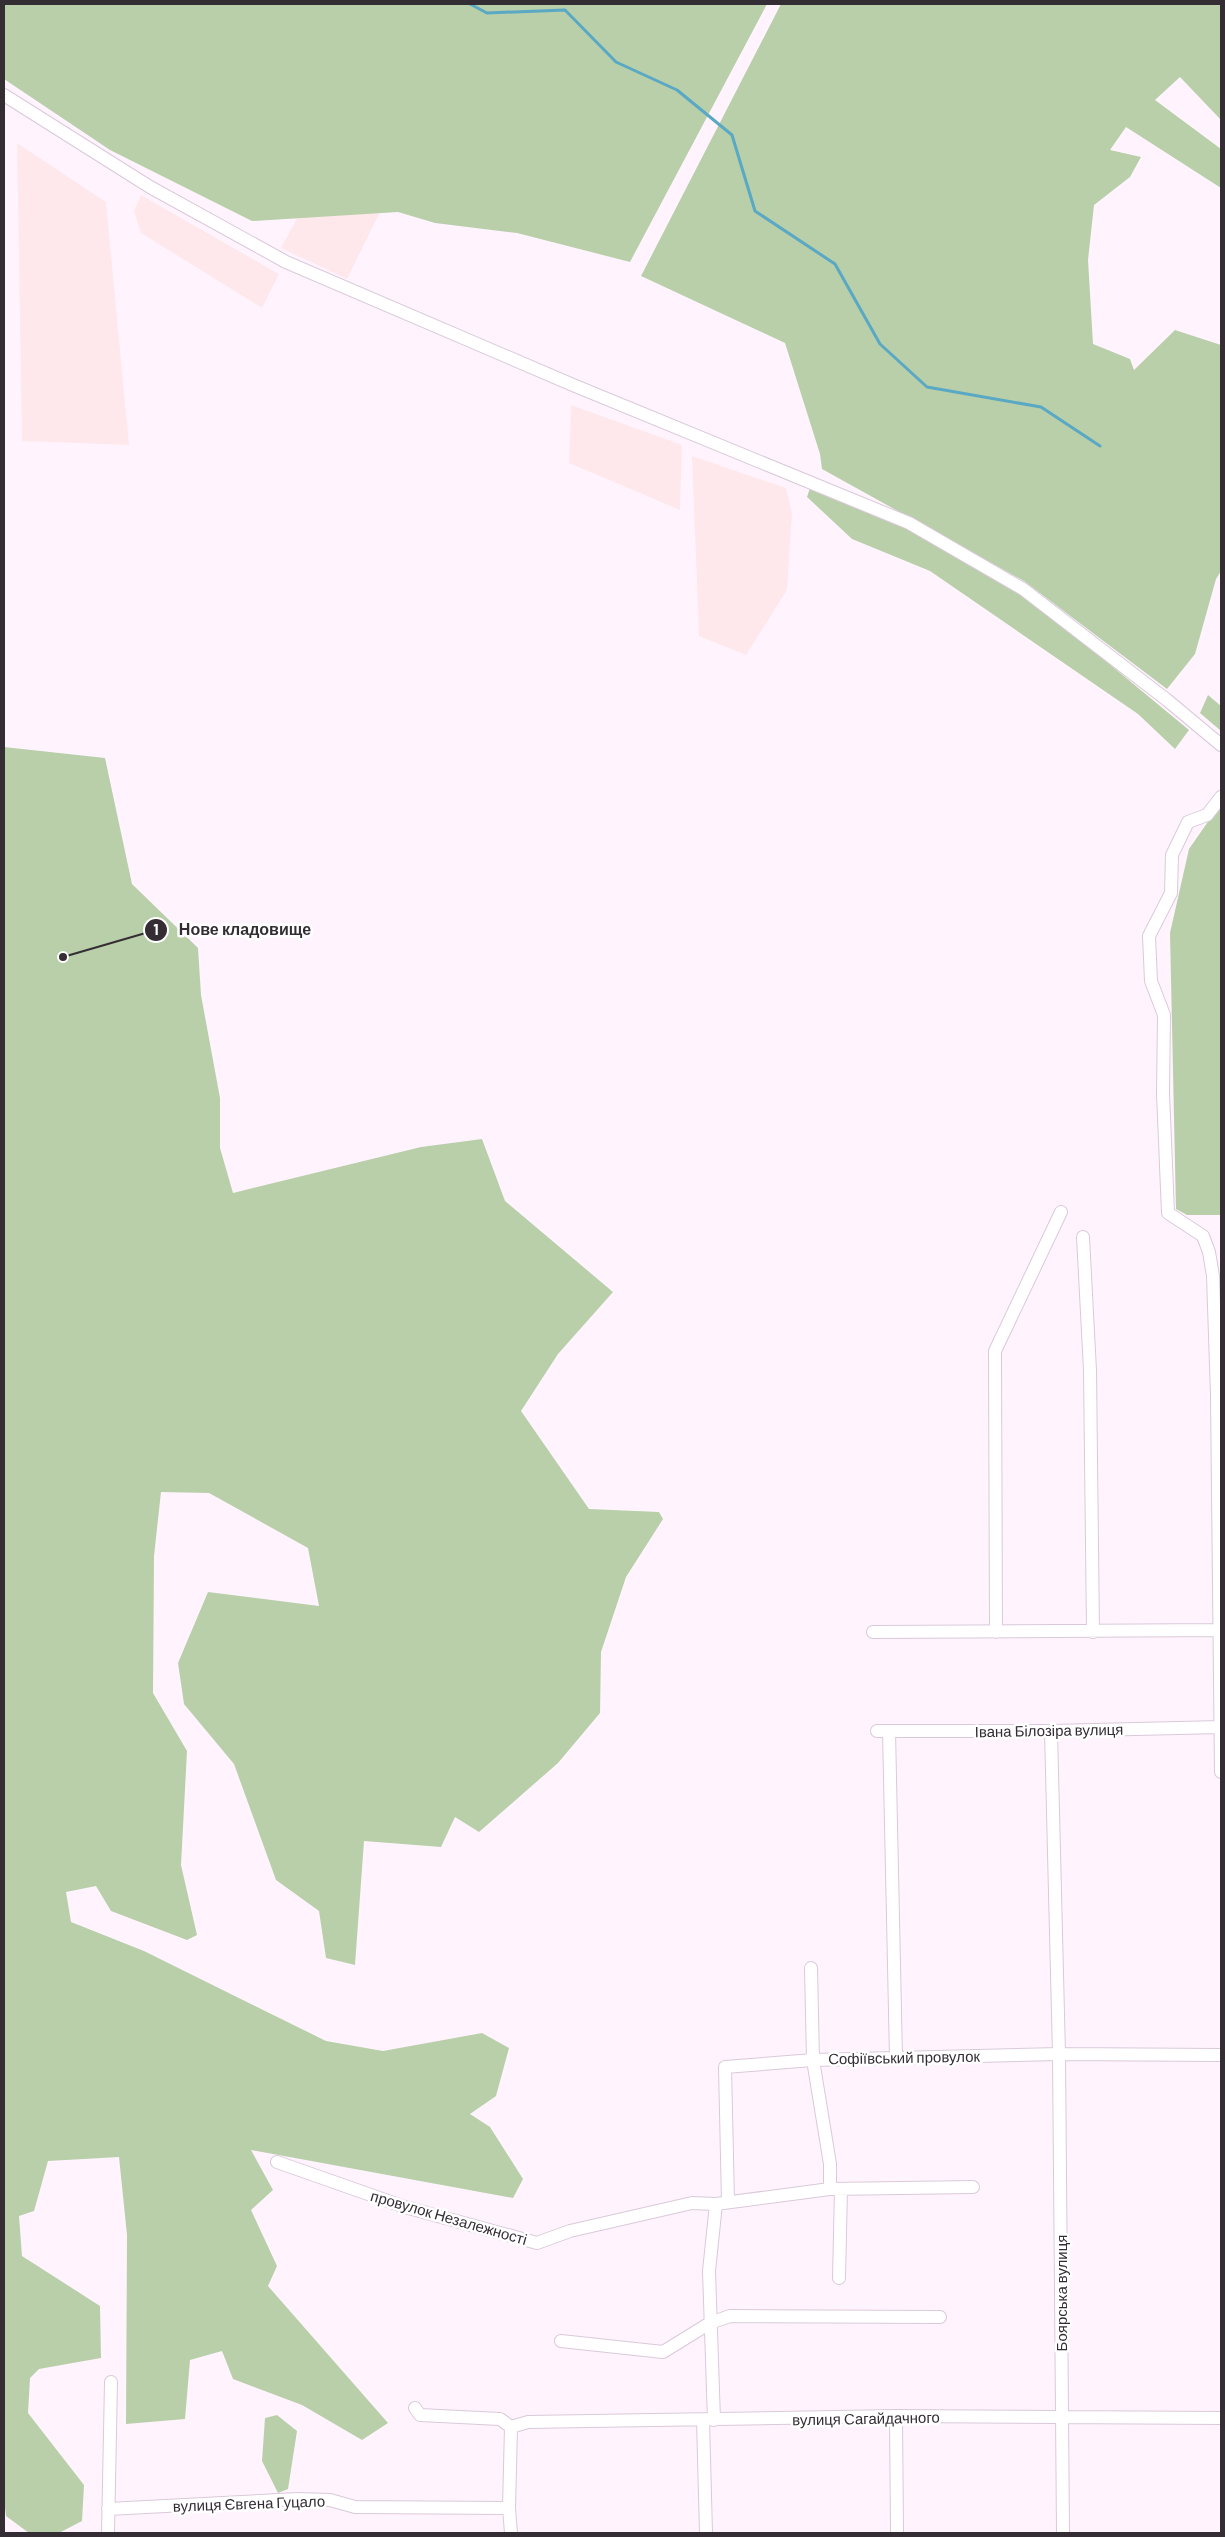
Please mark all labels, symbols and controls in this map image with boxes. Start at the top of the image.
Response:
callout: Нове кладовище [144,914,321,945]
text: Нове кладовище [179,919,311,938]
text: 1 [153,920,159,938]
street label: Івана Білозіра вулиця [974,1720,1124,1740]
street label: Софіївський провулок [828,2047,981,2067]
street label: провулок Незалежності [369,2186,529,2248]
street label: Боярська вулиця [1052,2235,1070,2351]
street label: вулиця Сагайдачного [792,2408,940,2428]
street label: вулиця Євгена Гуцало [173,2491,325,2515]

